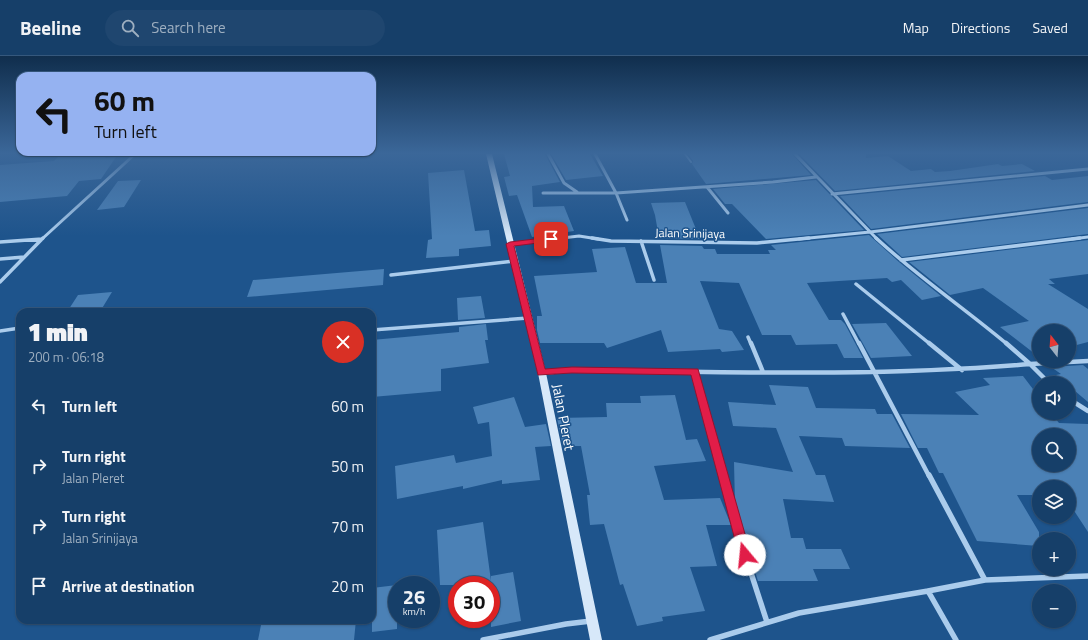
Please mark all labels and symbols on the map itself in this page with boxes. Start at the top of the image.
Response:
pin [534,222,568,256]
street label: Jalan Srinijaya [655,223,725,243]
north arrow [1032,324,1076,368]
street label: Jalan Pleret [547,382,581,452]
position arrow [724,534,766,576]
speed limit sign: 30 [448,576,500,628]

